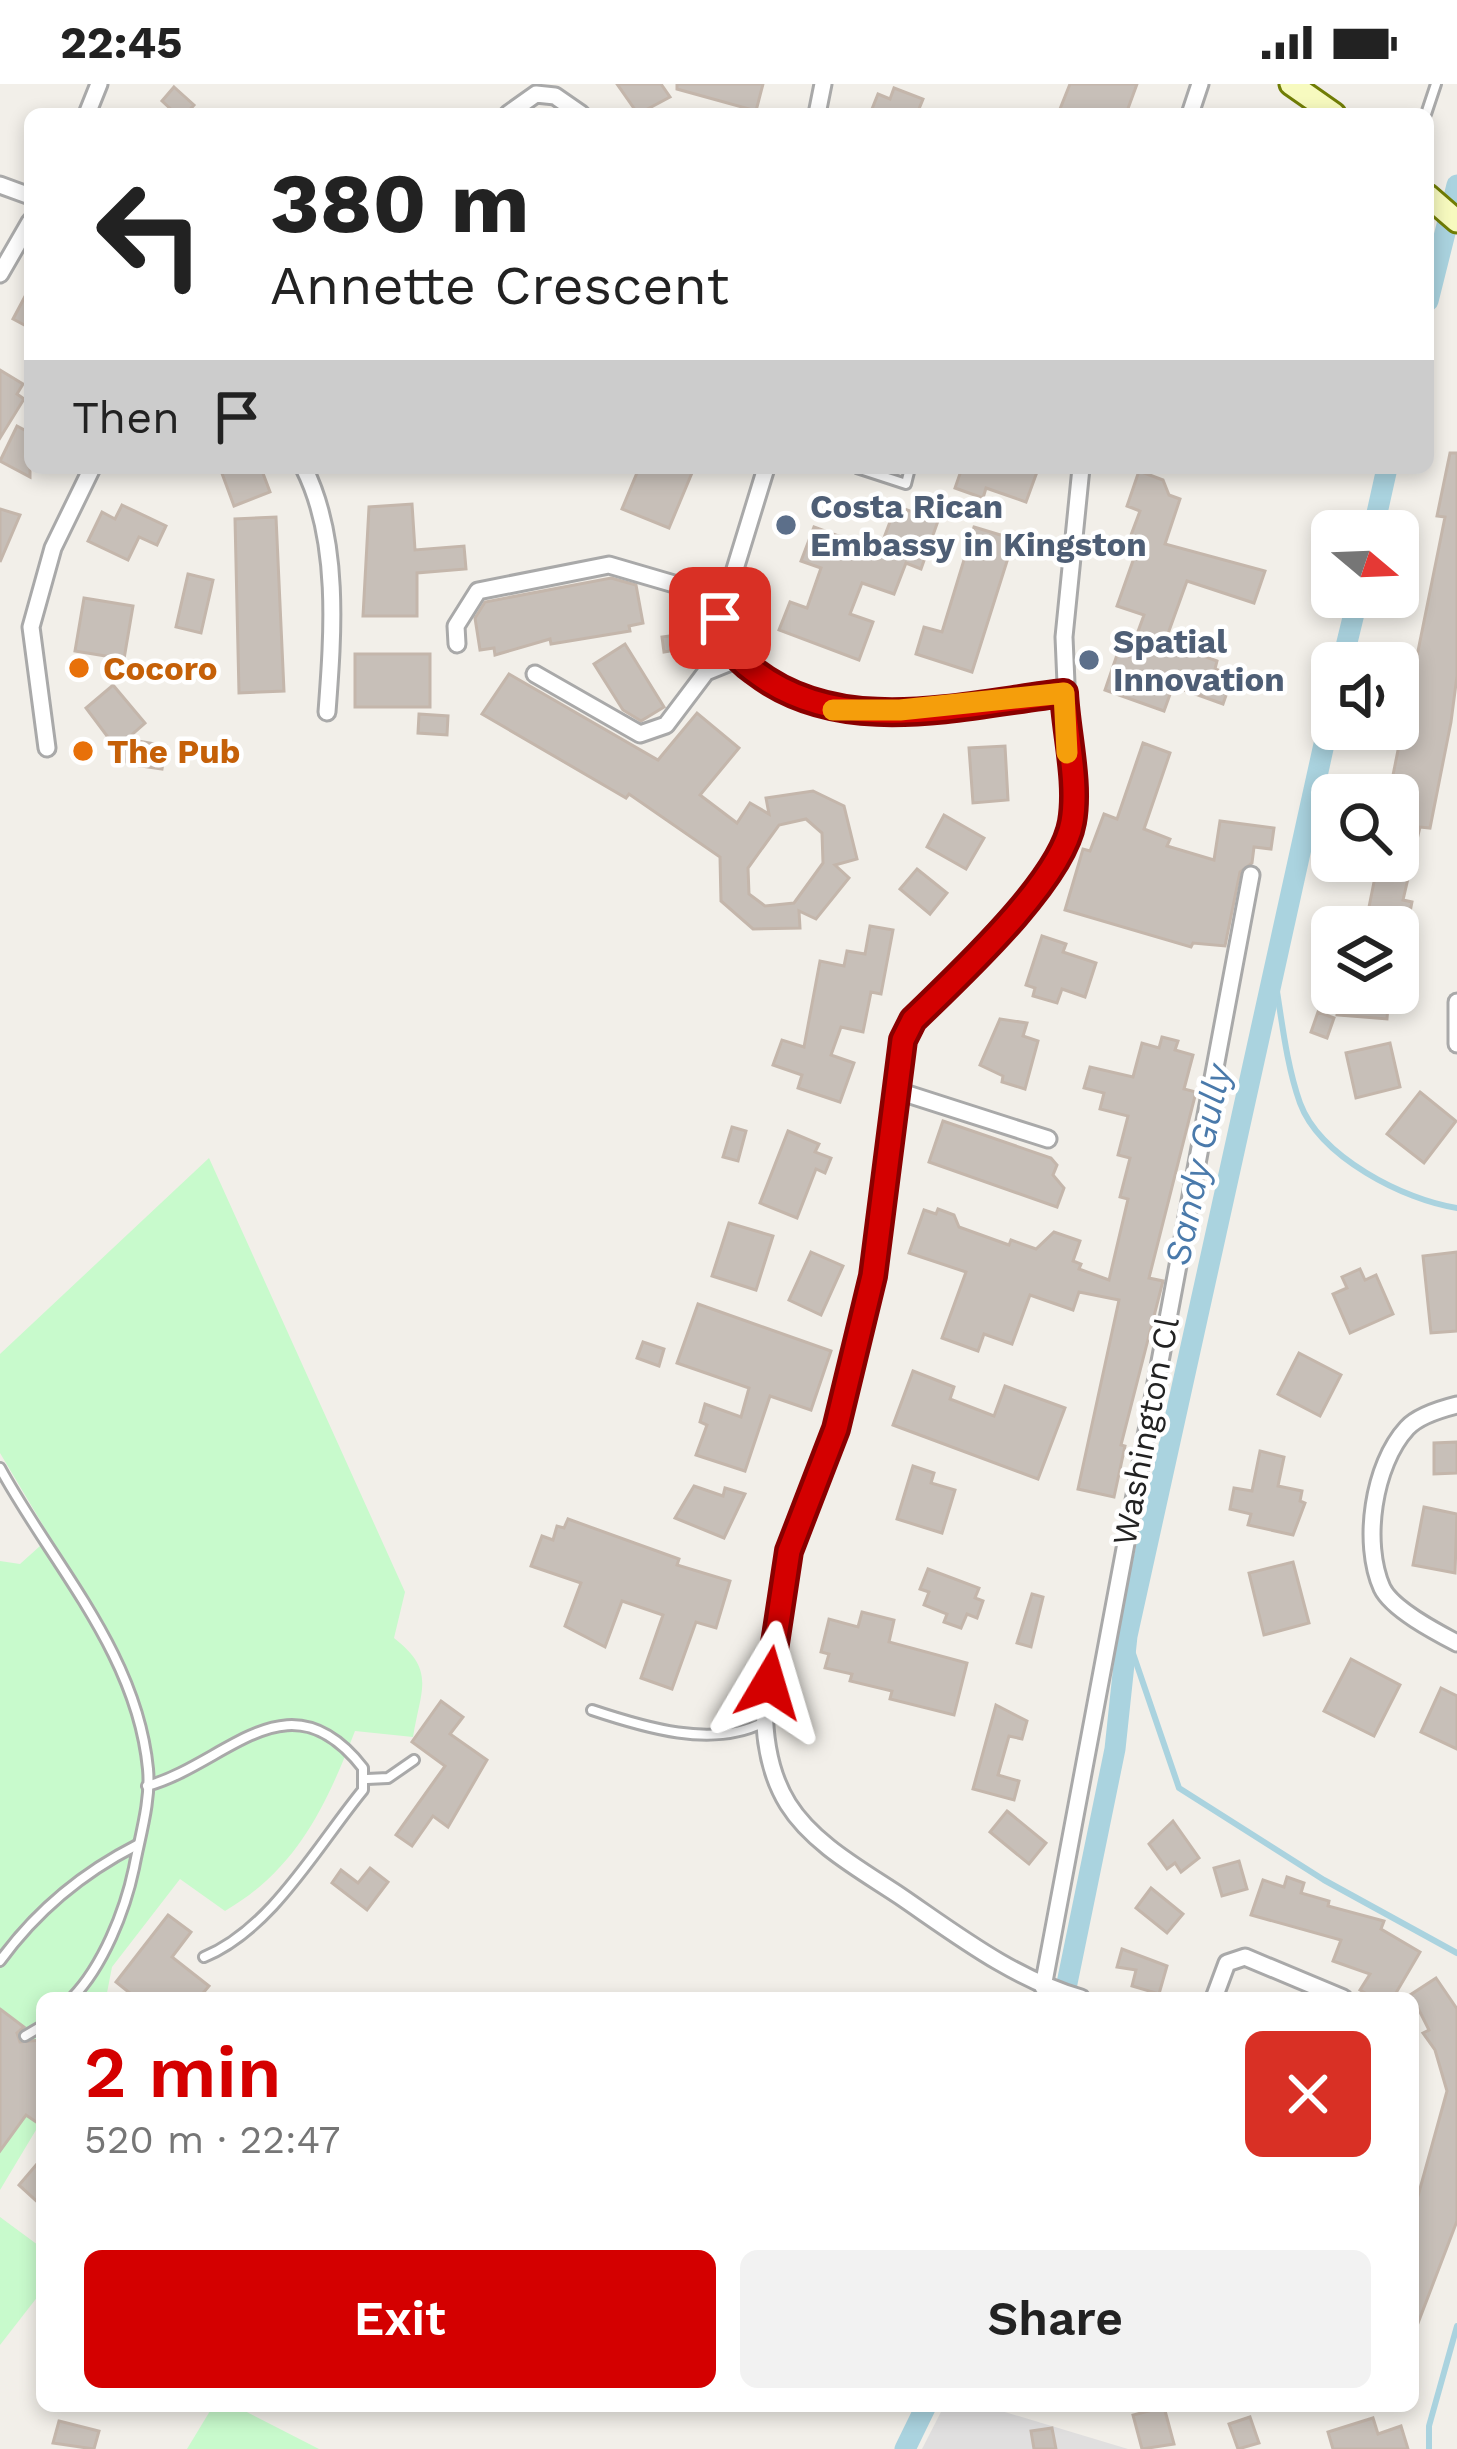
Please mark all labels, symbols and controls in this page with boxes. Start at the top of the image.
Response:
text: 22:45 [60,16,183,69]
text: 380 m [270,154,530,252]
icon: left [72,156,228,312]
text: Annette Crescent [270,254,729,317]
icon: arrive [204,384,270,450]
text: Then [72,391,180,444]
place label: Costa Rican Embassy in Kingston [810,487,1147,564]
north arrow [1311,510,1419,618]
map controls [1311,510,1419,1014]
marker: Costa Rican Embassy in Kingston [773,512,799,538]
pin [669,567,771,669]
icon: arrive [687,585,753,651]
place label: Spatial Innovation [1113,622,1285,699]
button: sound [1311,642,1419,750]
marker: Spatial Innovation [1076,647,1102,673]
place label: Cocoro [103,649,217,688]
marker: Cocoro [66,655,92,681]
place label: The Pub [107,732,240,771]
marker: The Pub [70,738,96,764]
button: search [1311,774,1419,882]
button: layers [1311,906,1419,1014]
water label: Sandy Gully [1156,1058,1240,1269]
street label: Washington Cl [1104,1314,1187,1549]
position arrow [706,1620,832,1746]
text: 2 min [84,2030,282,2114]
button: close [1245,2031,1371,2157]
text: 520 m · 22:47 [84,2117,340,2162]
button: Exit [84,2250,716,2388]
button: Share [740,2250,1371,2388]

